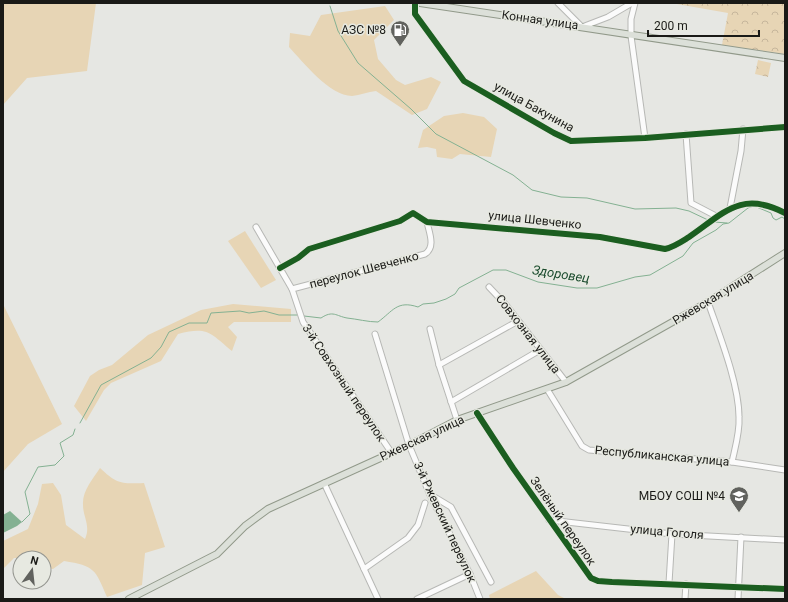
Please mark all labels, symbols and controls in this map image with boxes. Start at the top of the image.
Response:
street label: Конная улица [501,8,579,32]
scale bar [648,12,759,38]
fuel station icon: АЗС №8 [389,19,411,47]
text: 200 m [654,19,688,33]
place label: АЗС №8 [341,23,386,37]
street label: улица Бакунина [491,79,577,135]
street label: улица Шевченко [488,208,582,232]
street label: переулок Шевченко [308,249,420,291]
water label: Здоровец [531,262,591,286]
street label: Ржевская улица [670,268,756,328]
street label: Совхозная улица [493,292,563,376]
street label: 3-й Совхозный переулок [299,322,389,445]
street label: Ржевская улица [378,412,466,464]
street label: Республиканская улица [594,443,730,469]
street label: 3-й Ржевский переулок [411,459,479,585]
street label: Зелёный переулок [527,474,599,568]
school or university icon: МБОУ СОШ №4 [728,485,750,513]
place label: МБОУ СОШ №4 [639,489,725,503]
street label: улица Гоголя [630,522,704,542]
north arrow [12,550,52,590]
text: N [29,554,40,568]

